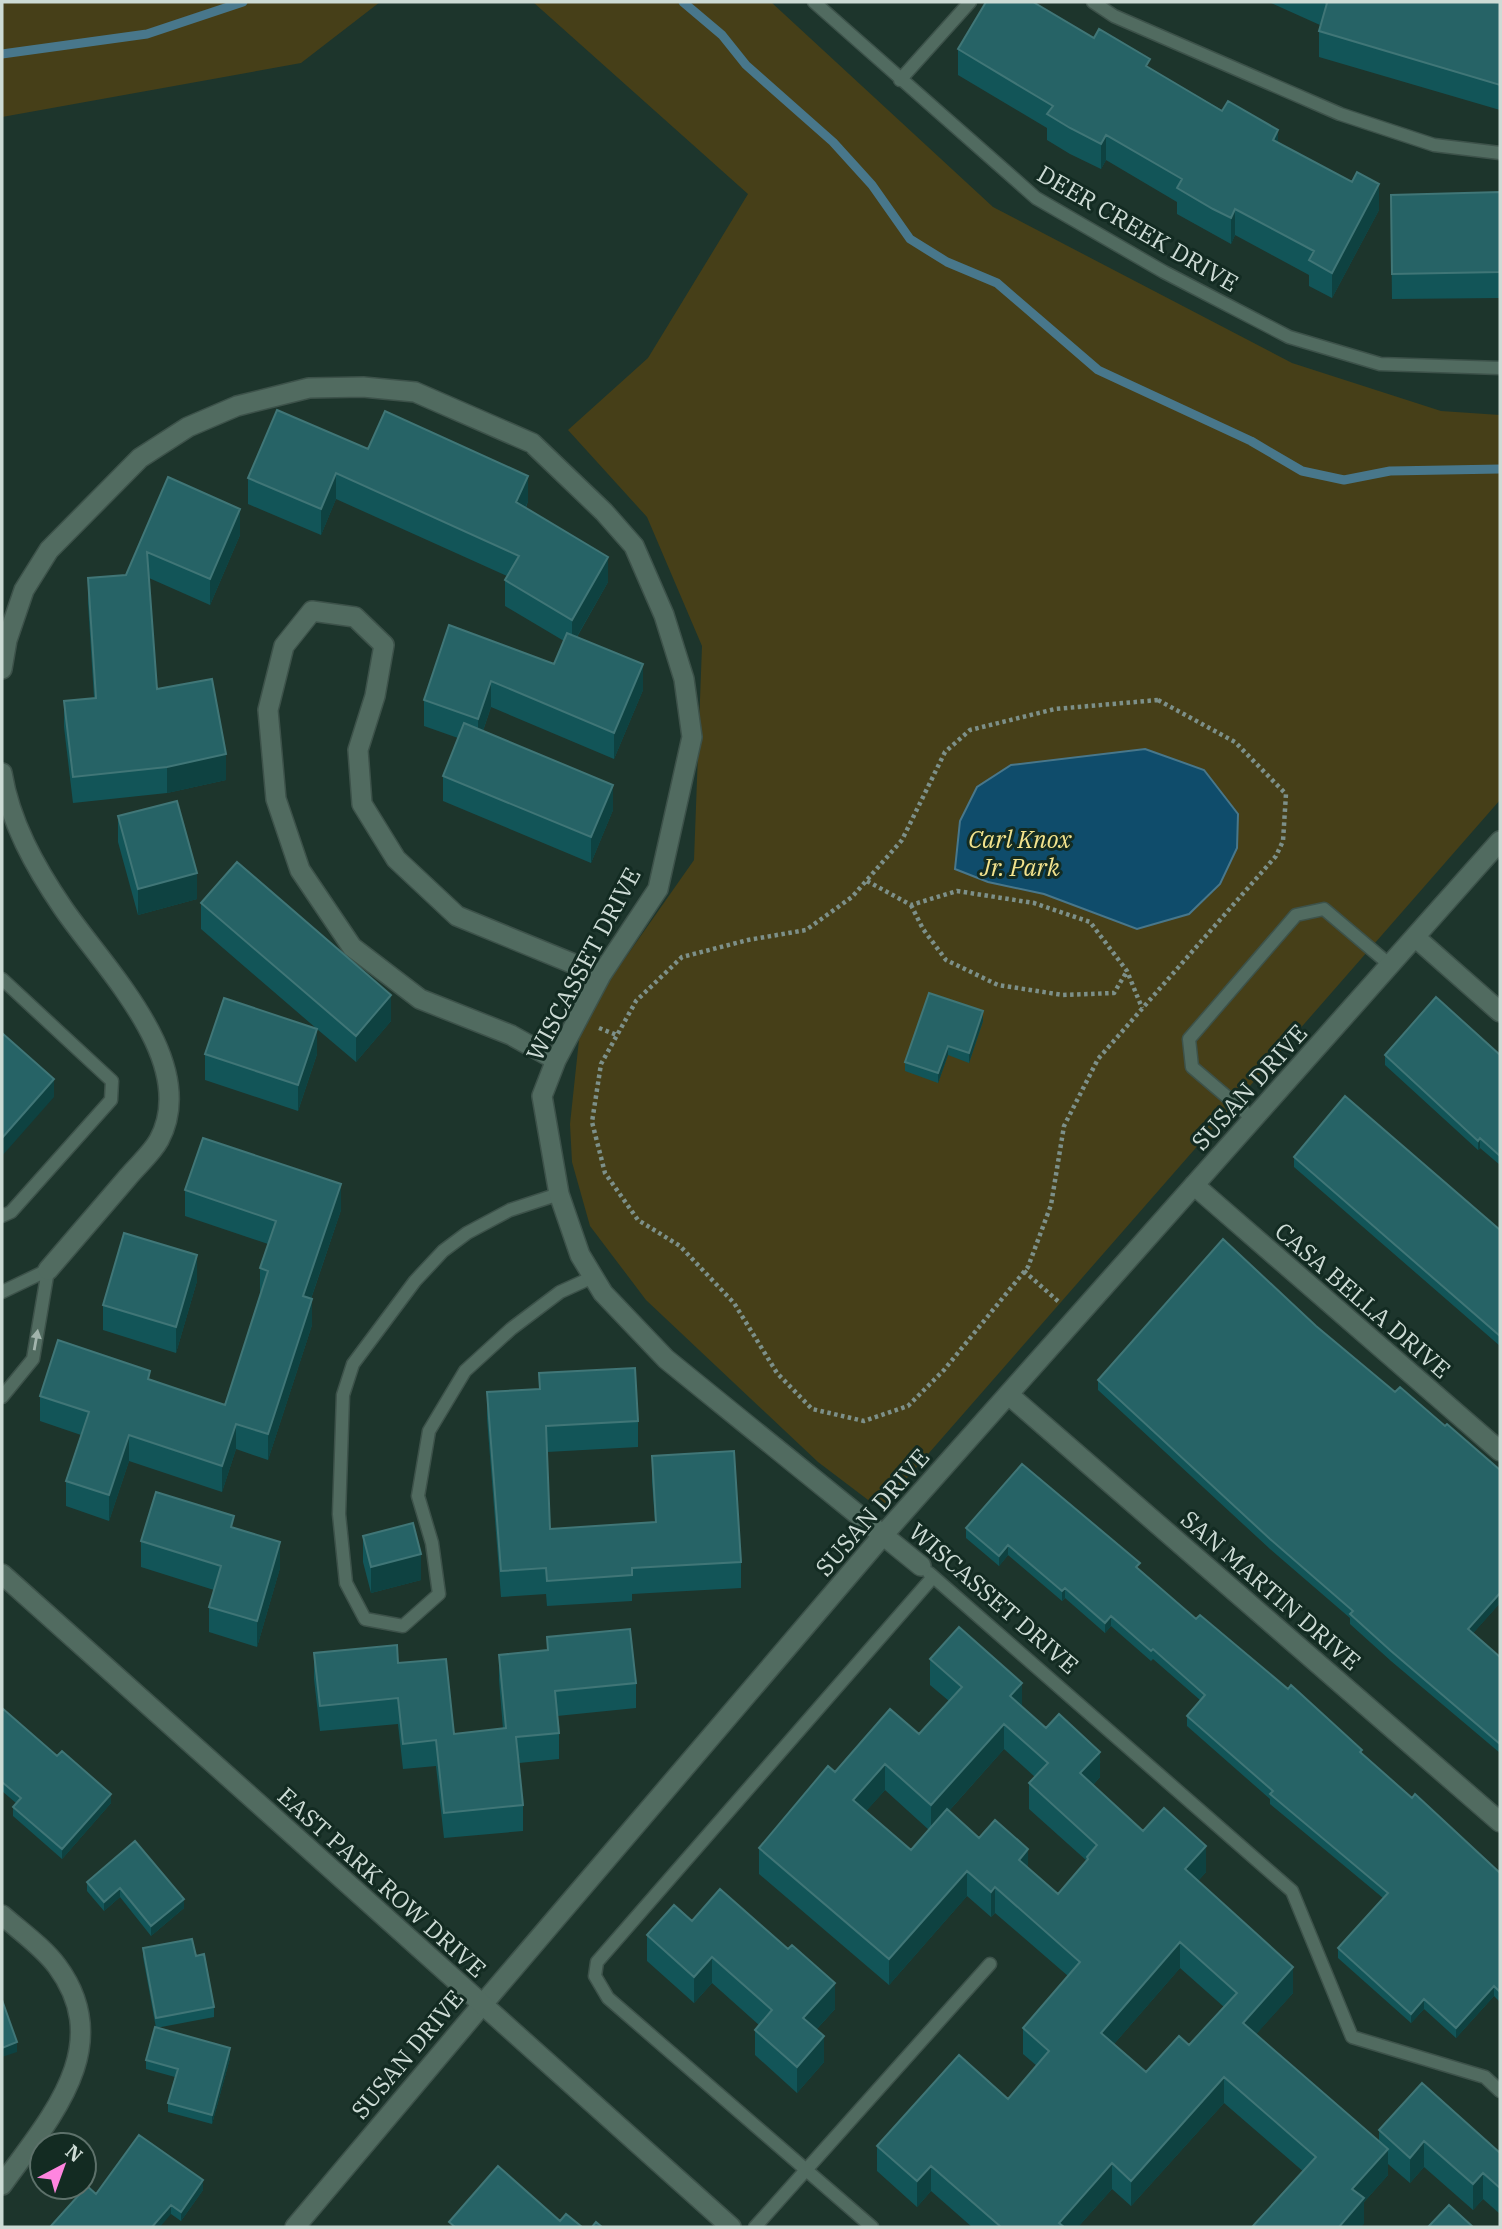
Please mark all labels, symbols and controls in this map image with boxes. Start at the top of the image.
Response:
street label: DEER CREEK DRIVE [1032,157,1244,299]
park label: Carl Knox Jr. Park [968,823,1072,883]
street label: WISCASSET DRIVE [518,862,648,1066]
street label: SUSAN DRIVE [1184,1017,1314,1157]
street label: CASA BELLA DRIVE [1269,1215,1457,1385]
one-way arrow [31,1329,42,1351]
street label: SUSAN DRIVE [808,1441,936,1583]
street label: SAN MARTIN DRIVE [1174,1503,1368,1677]
street label: WISCASSET DRIVE [902,1515,1086,1681]
street label: EAST PARK ROW DRIVE [271,1780,493,1984]
street label: SUSAN DRIVE [344,1983,470,2125]
north arrow [28,2131,98,2201]
text: N [61,2139,88,2167]

